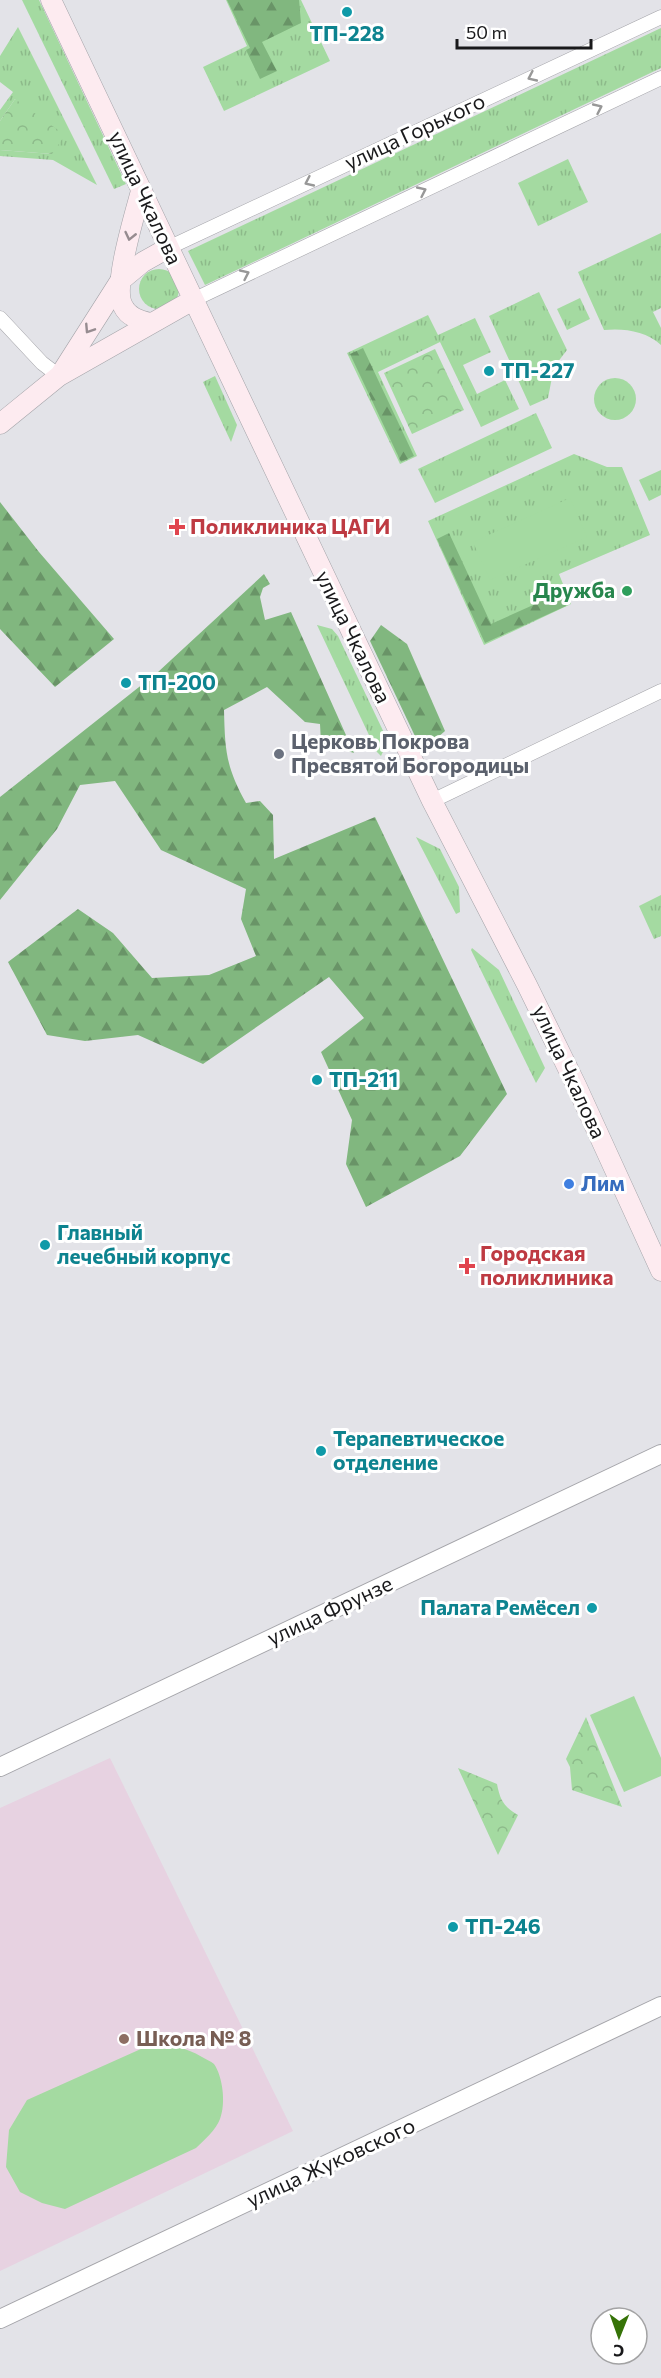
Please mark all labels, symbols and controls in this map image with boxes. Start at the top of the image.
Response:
marker: ТП-228 [340,5,354,19]
scale bar [457,12,590,50]
place label: ТП-228 [310,20,384,45]
text: 50 m [466,21,507,43]
one-way arrow [527,70,538,82]
street label: улица Горького [340,87,489,174]
one-way arrow [591,103,602,115]
street label: улица Чкалова [104,127,188,268]
one-way arrow [304,175,315,187]
one-way arrow [415,187,426,199]
one-way arrow [125,231,138,241]
one-way arrow [238,269,249,281]
one-way arrow [85,323,97,333]
place label: ТП-227 [501,357,575,382]
marker: ТП-227 [482,364,496,378]
place label: Поликлиника ЦАГИ [190,513,390,538]
marker: Поликлиника ЦАГИ [168,518,186,536]
street label: улица Чкалова [311,566,397,707]
place label: Дружба [533,577,615,602]
marker: Дружба [620,584,634,598]
place label: ТП-200 [138,669,216,694]
marker: ТП-200 [119,676,133,690]
place label: Церковь Покрова Пресвятой Богородицы [291,728,529,777]
marker: Церковь Покрова Пресвятой Богородицы [272,747,286,761]
street label: улица Чкалова [528,1001,612,1142]
place label: ТП-211 [329,1066,398,1091]
marker: ТП-211 [310,1073,324,1087]
place label: Лим [581,1170,625,1195]
marker: Лим [562,1177,576,1191]
place label: Главный лечебный корпус [57,1219,231,1268]
marker: Главный лечебный корпус [38,1238,52,1252]
place label: Городская поликлиника [480,1240,613,1289]
marker: Городская поликлиника [458,1257,476,1275]
place label: Терапевтическое отделение [333,1425,504,1474]
marker: Терапевтическое отделение [314,1444,328,1458]
street label: улица Фрунзе [263,1570,396,1650]
place label: Палата Ремёсел [420,1594,580,1619]
marker: Палата Ремёсел [585,1601,599,1615]
place label: ТП-246 [465,1913,541,1938]
marker: ТП-246 [446,1920,460,1934]
place label: Школа № 8 [136,2025,251,2050]
marker: Школа № 8 [117,2032,131,2046]
street label: улица Жуковского [242,2112,419,2212]
north arrow [589,2306,649,2366]
text: С [613,2342,624,2361]

